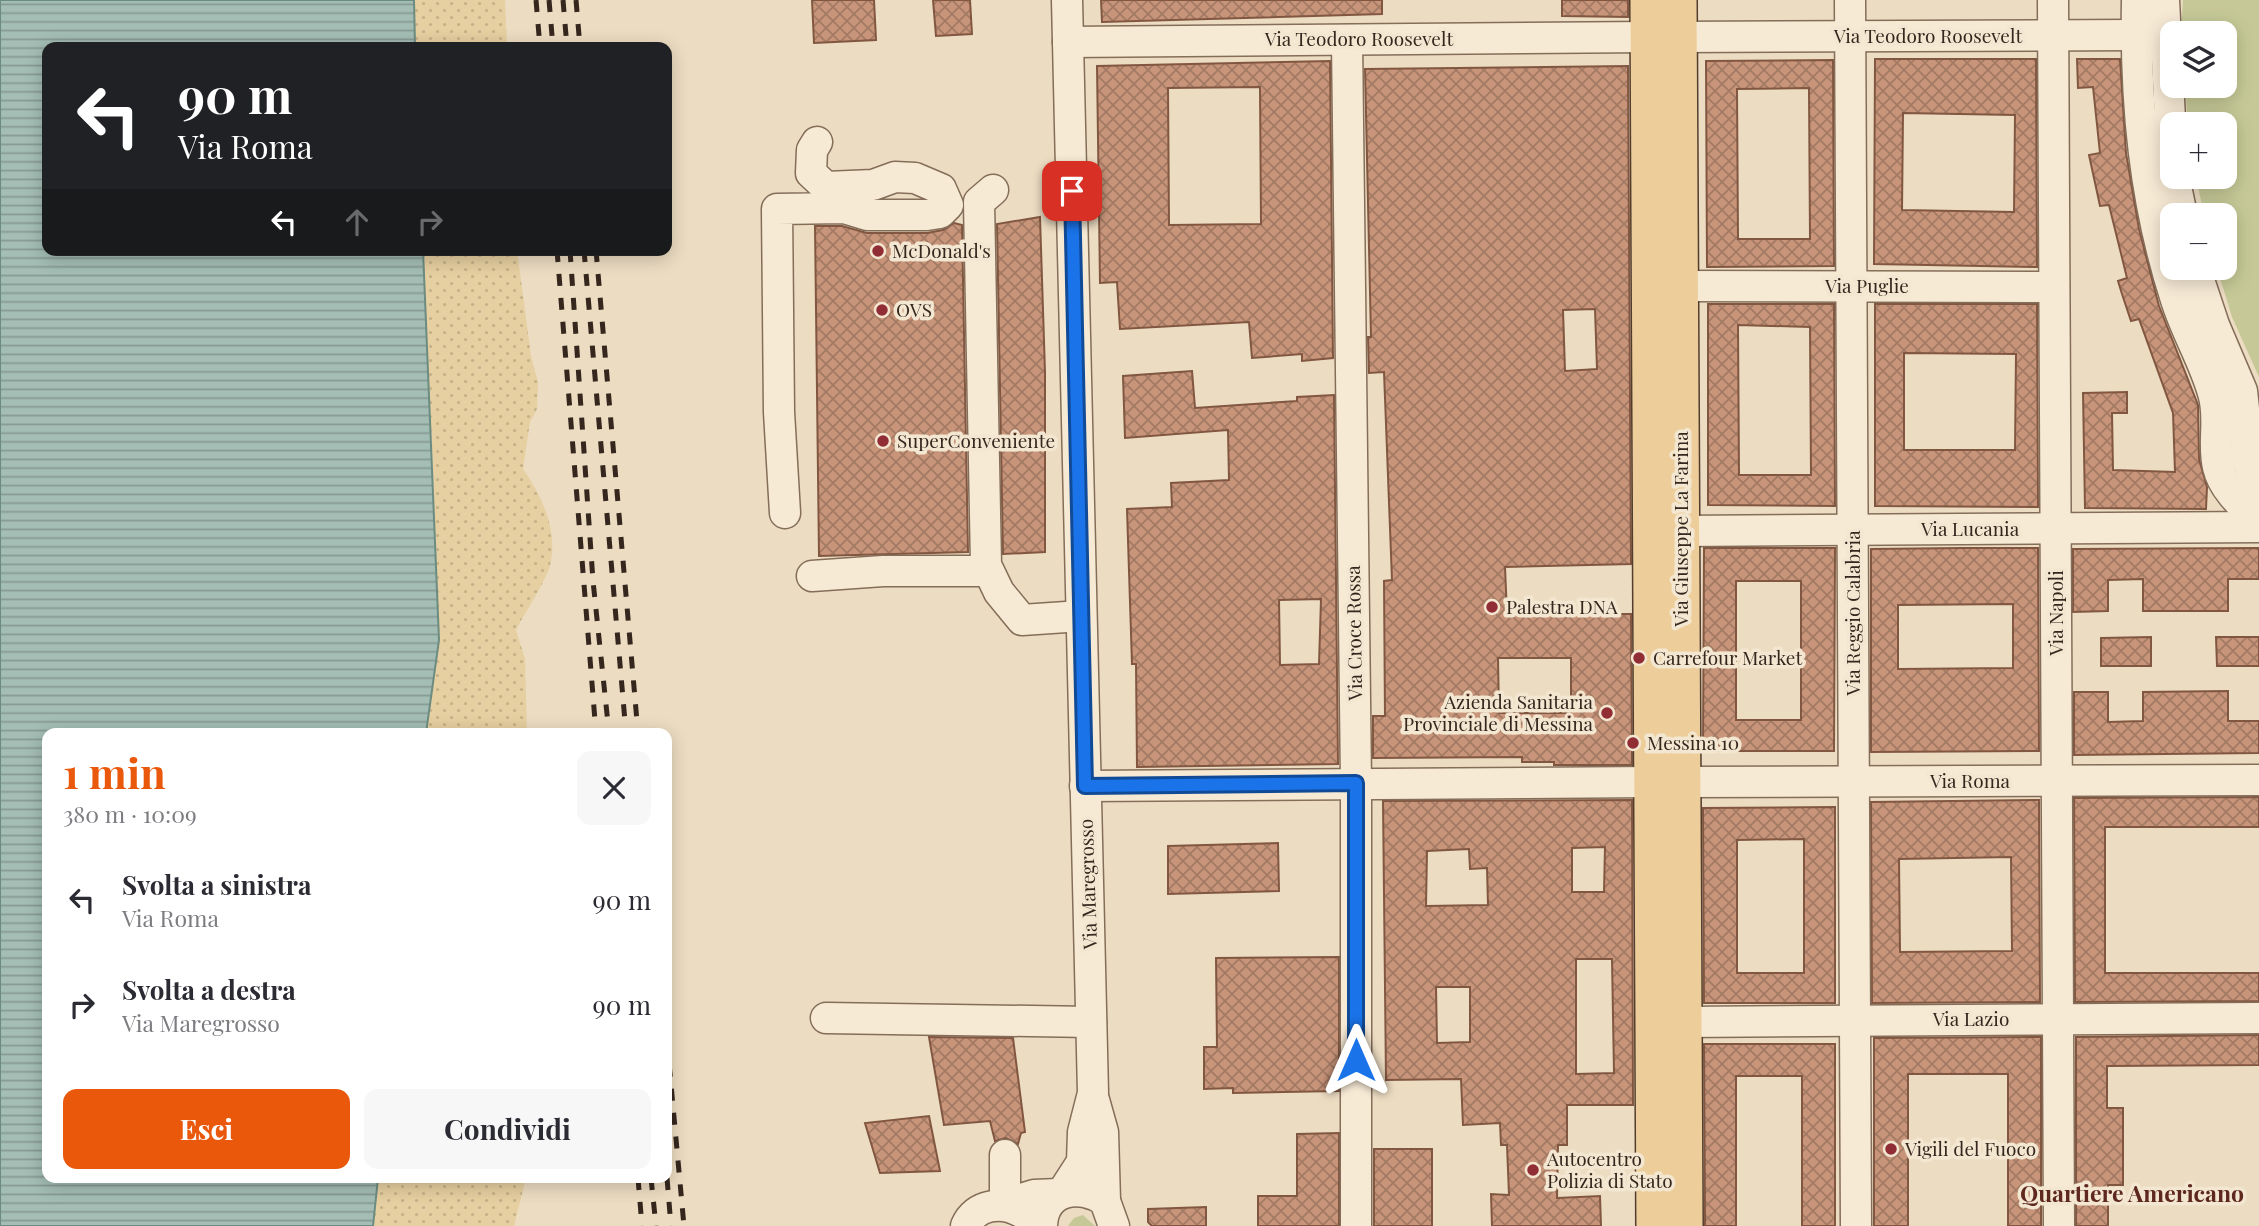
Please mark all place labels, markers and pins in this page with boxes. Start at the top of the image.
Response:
pin [1042,161,1102,221]
place label: McDonald's [892,237,991,263]
marker: McDonald's [870,243,886,259]
place label: OVS [896,296,932,322]
marker: OVS [874,302,890,318]
place label: SuperConveniente [897,427,1055,453]
marker: SuperConveniente [875,433,891,449]
place label: Palestra DNA [1506,593,1619,619]
marker: Palestra DNA [1484,599,1500,615]
place label: Carrefour Market [1653,644,1802,670]
marker: Carrefour Market [1631,650,1647,666]
place label: Azienda Sanitaria Provinciale di Messina [1403,688,1594,736]
marker: Azienda Sanitaria Provinciale di Messina [1599,705,1615,721]
place label: Messina 10 [1647,729,1739,755]
marker: Messina 10 [1625,735,1641,751]
place label: Vigili del Fuoco [1904,1135,2036,1161]
marker: Vigili del Fuoco [1883,1141,1899,1157]
place label: Autocentro Polizia di Stato [1546,1145,1673,1193]
marker: Autocentro Polizia di Stato [1525,1162,1541,1178]

